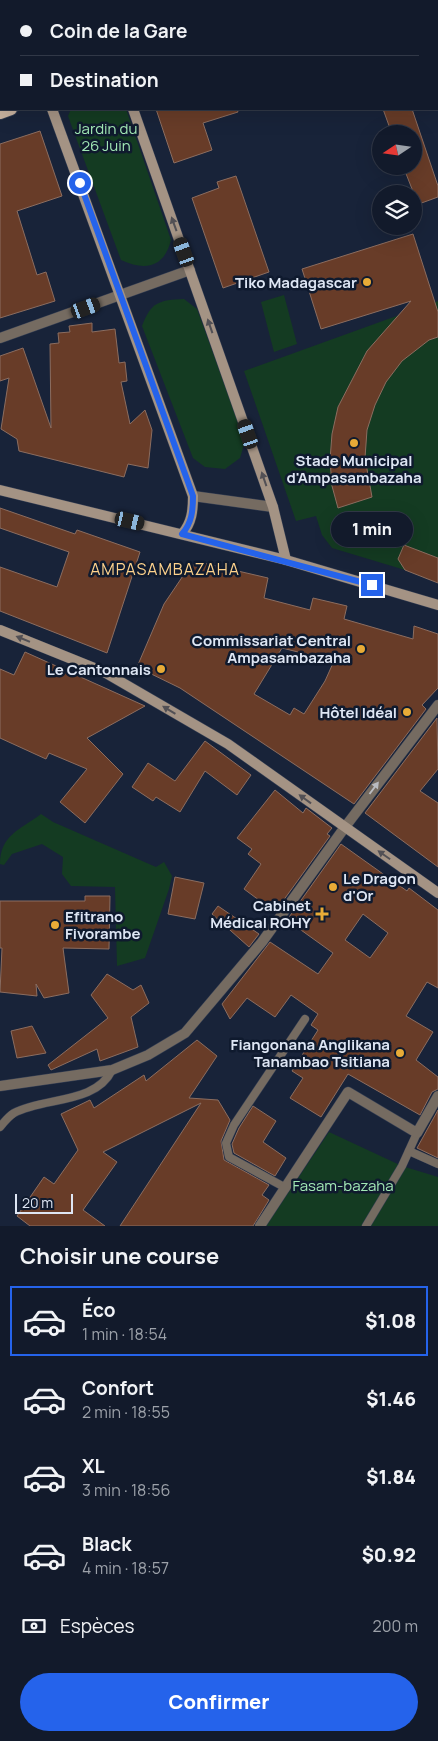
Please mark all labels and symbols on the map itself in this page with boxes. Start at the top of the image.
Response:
park label: Jardin du 26 Juin [75,118,137,156]
north arrow [372,125,422,175]
route start [69,172,91,194]
one-way arrow [170,216,178,231]
car [171,235,196,269]
place label: Tiko Madagascar [235,272,357,293]
marker: Tiko Madagascar [361,276,373,288]
car [69,296,102,320]
one-way arrow [206,318,214,333]
car [236,417,259,451]
marker: Stade Municipal d'Ampasambazaha [348,437,360,449]
place label: Stade Municipal d'Ampasambazaha [286,450,422,488]
one-way arrow [259,472,267,487]
car [113,510,146,532]
callout: 1 min [331,512,413,548]
district label: AMPASAMBAZAHA [90,558,240,580]
route end [361,574,383,596]
place label: Commissariat Central Ampasambazaha [192,630,351,668]
one-way arrow [15,635,30,643]
marker: Commissariat Central Ampasambazaha [355,643,367,655]
place label: Le Cantonnais [47,659,151,680]
marker: Le Cantonnais [155,663,167,675]
place label: Hôtel Idéal [319,702,397,723]
one-way arrow [163,705,176,714]
marker: Hôtel Idéal [401,706,413,718]
one-way arrow [369,782,380,795]
one-way arrow [298,794,312,804]
one-way arrow [377,850,391,860]
place label: Le Dragon d'Or [343,868,416,906]
marker: Le Dragon d'Or [327,881,339,893]
place label: Cabinet Médical ROHY [210,895,312,933]
place label: Efitrano Fivorambe [65,906,141,944]
marker: Cabinet Médical ROHY [315,907,329,921]
marker: Efitrano Fivorambe [49,919,61,931]
place label: Fiangonana Anglikana Tanambao Tsitiana [231,1034,390,1072]
marker: Fiangonana Anglikana Tanambao Tsitiana [394,1047,406,1059]
park label: Fasam-bazaha [292,1175,394,1196]
scale bar [15,1191,72,1214]

